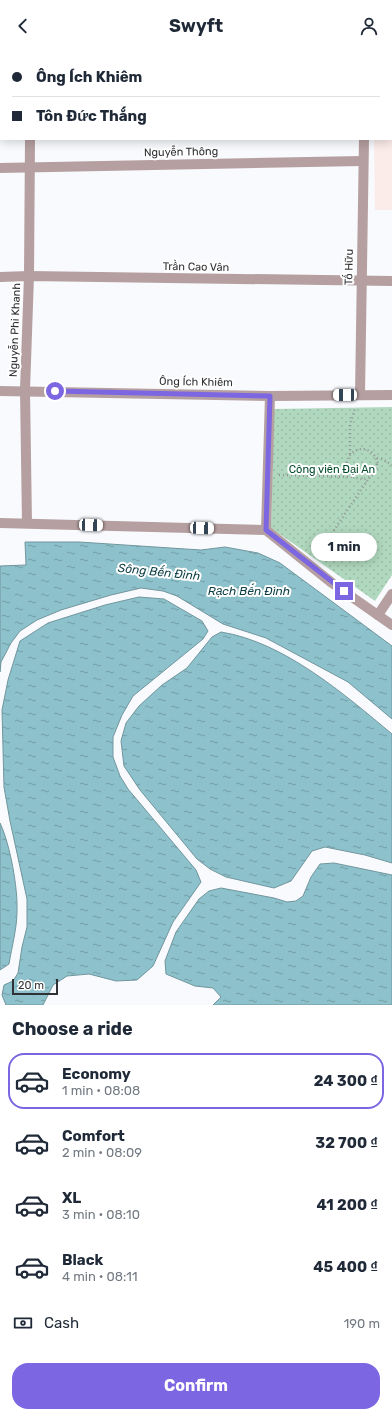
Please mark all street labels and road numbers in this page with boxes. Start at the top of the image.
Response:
street label: Nguyễn Thông [144,145,218,159]
street label: Tố Hữu [341,249,356,285]
street label: Trần Cao Vân [163,259,229,274]
street label: Nguyễn Phi Khanh [7,283,23,377]
street label: Ông Ích Khiêm [159,375,233,389]

